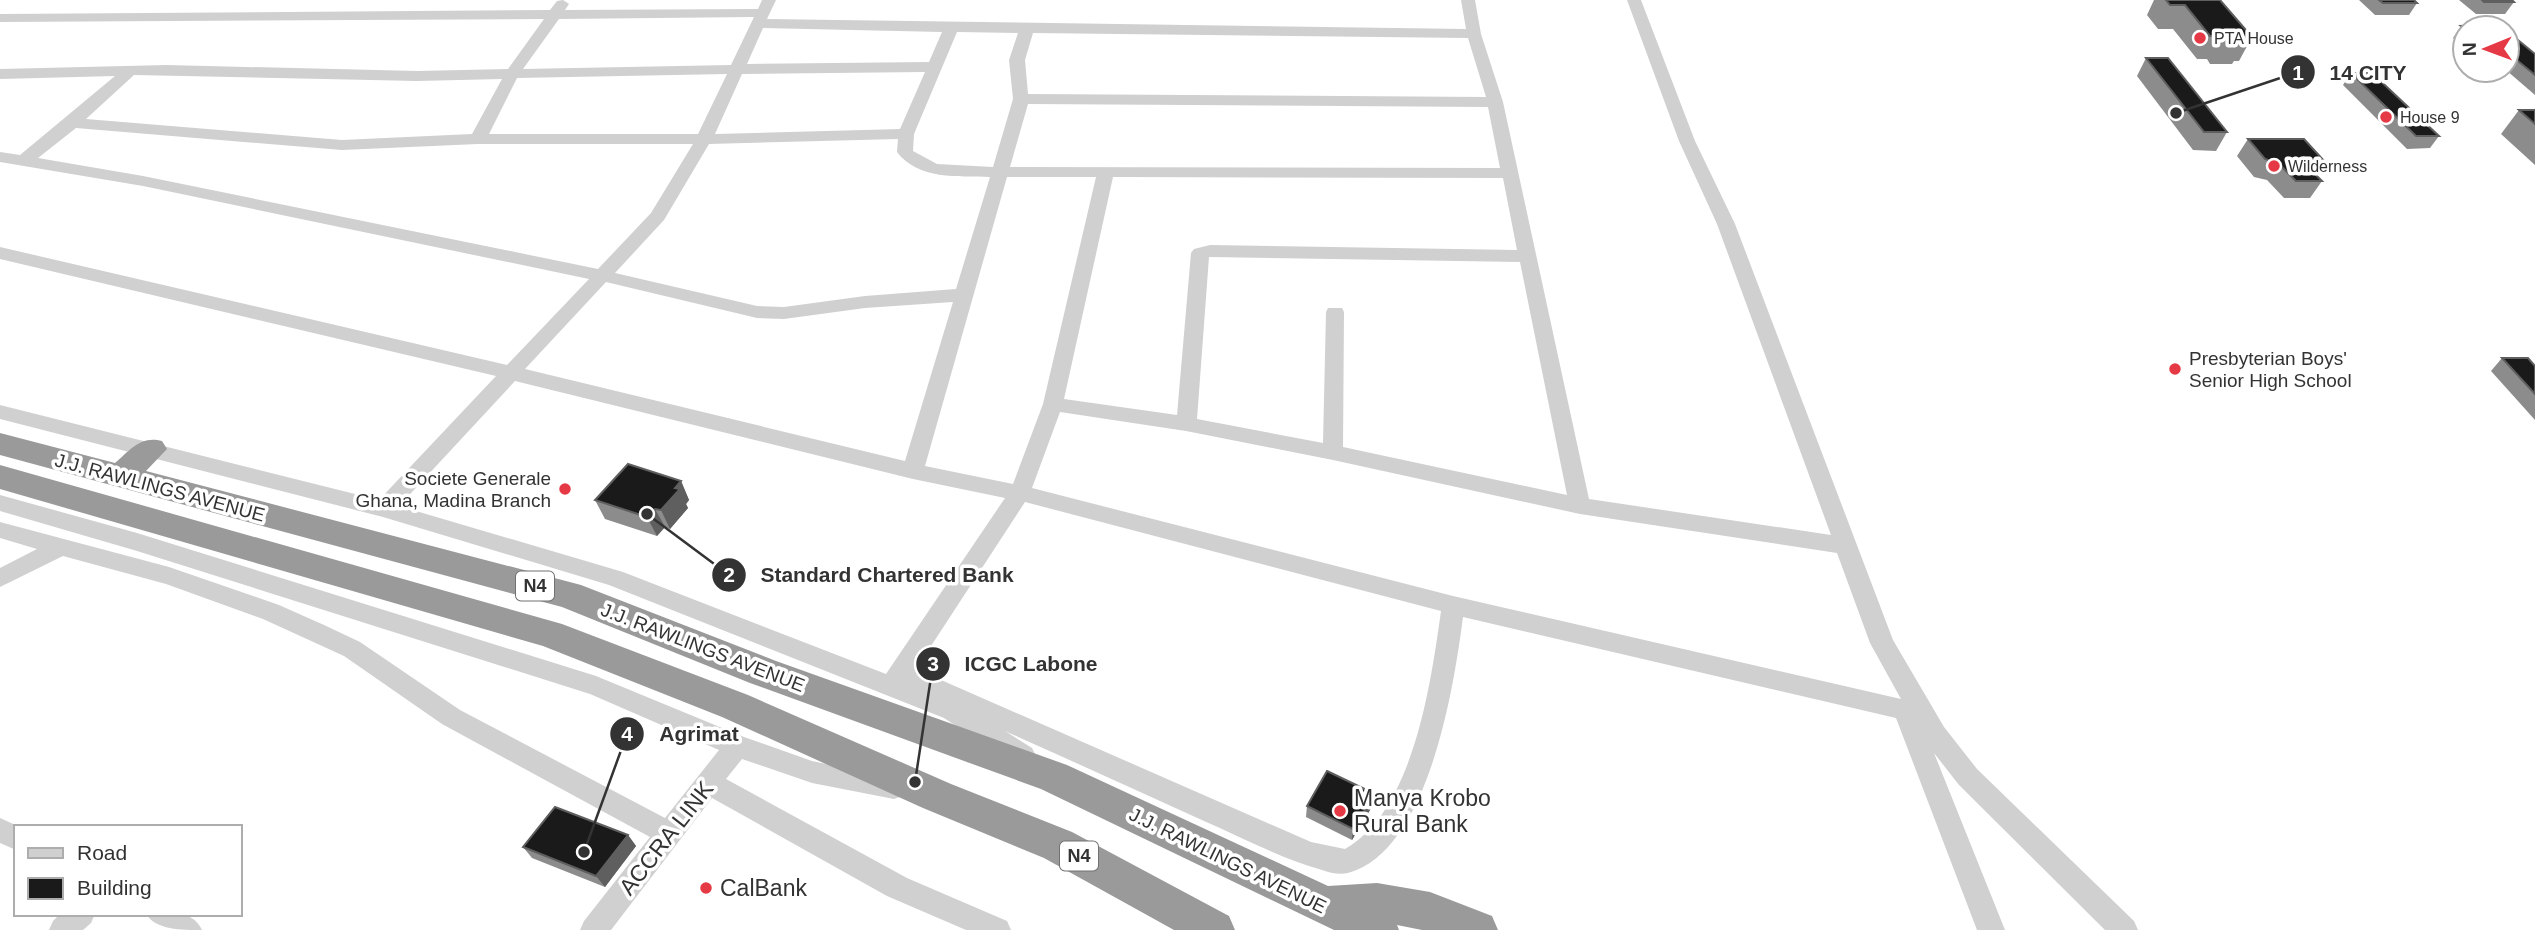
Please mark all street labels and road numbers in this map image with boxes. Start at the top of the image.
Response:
street label: J.J. RAWLINGS AVENUE [53,449,267,526]
road number: N4 [516,572,554,600]
street label: J.J. RAWLINGS AVENUE [598,599,808,696]
street label: ACCRA LINK [614,776,719,900]
street label: J.J. RAWLINGS AVENUE [1126,804,1330,917]
road number: N4 [1060,842,1098,870]

